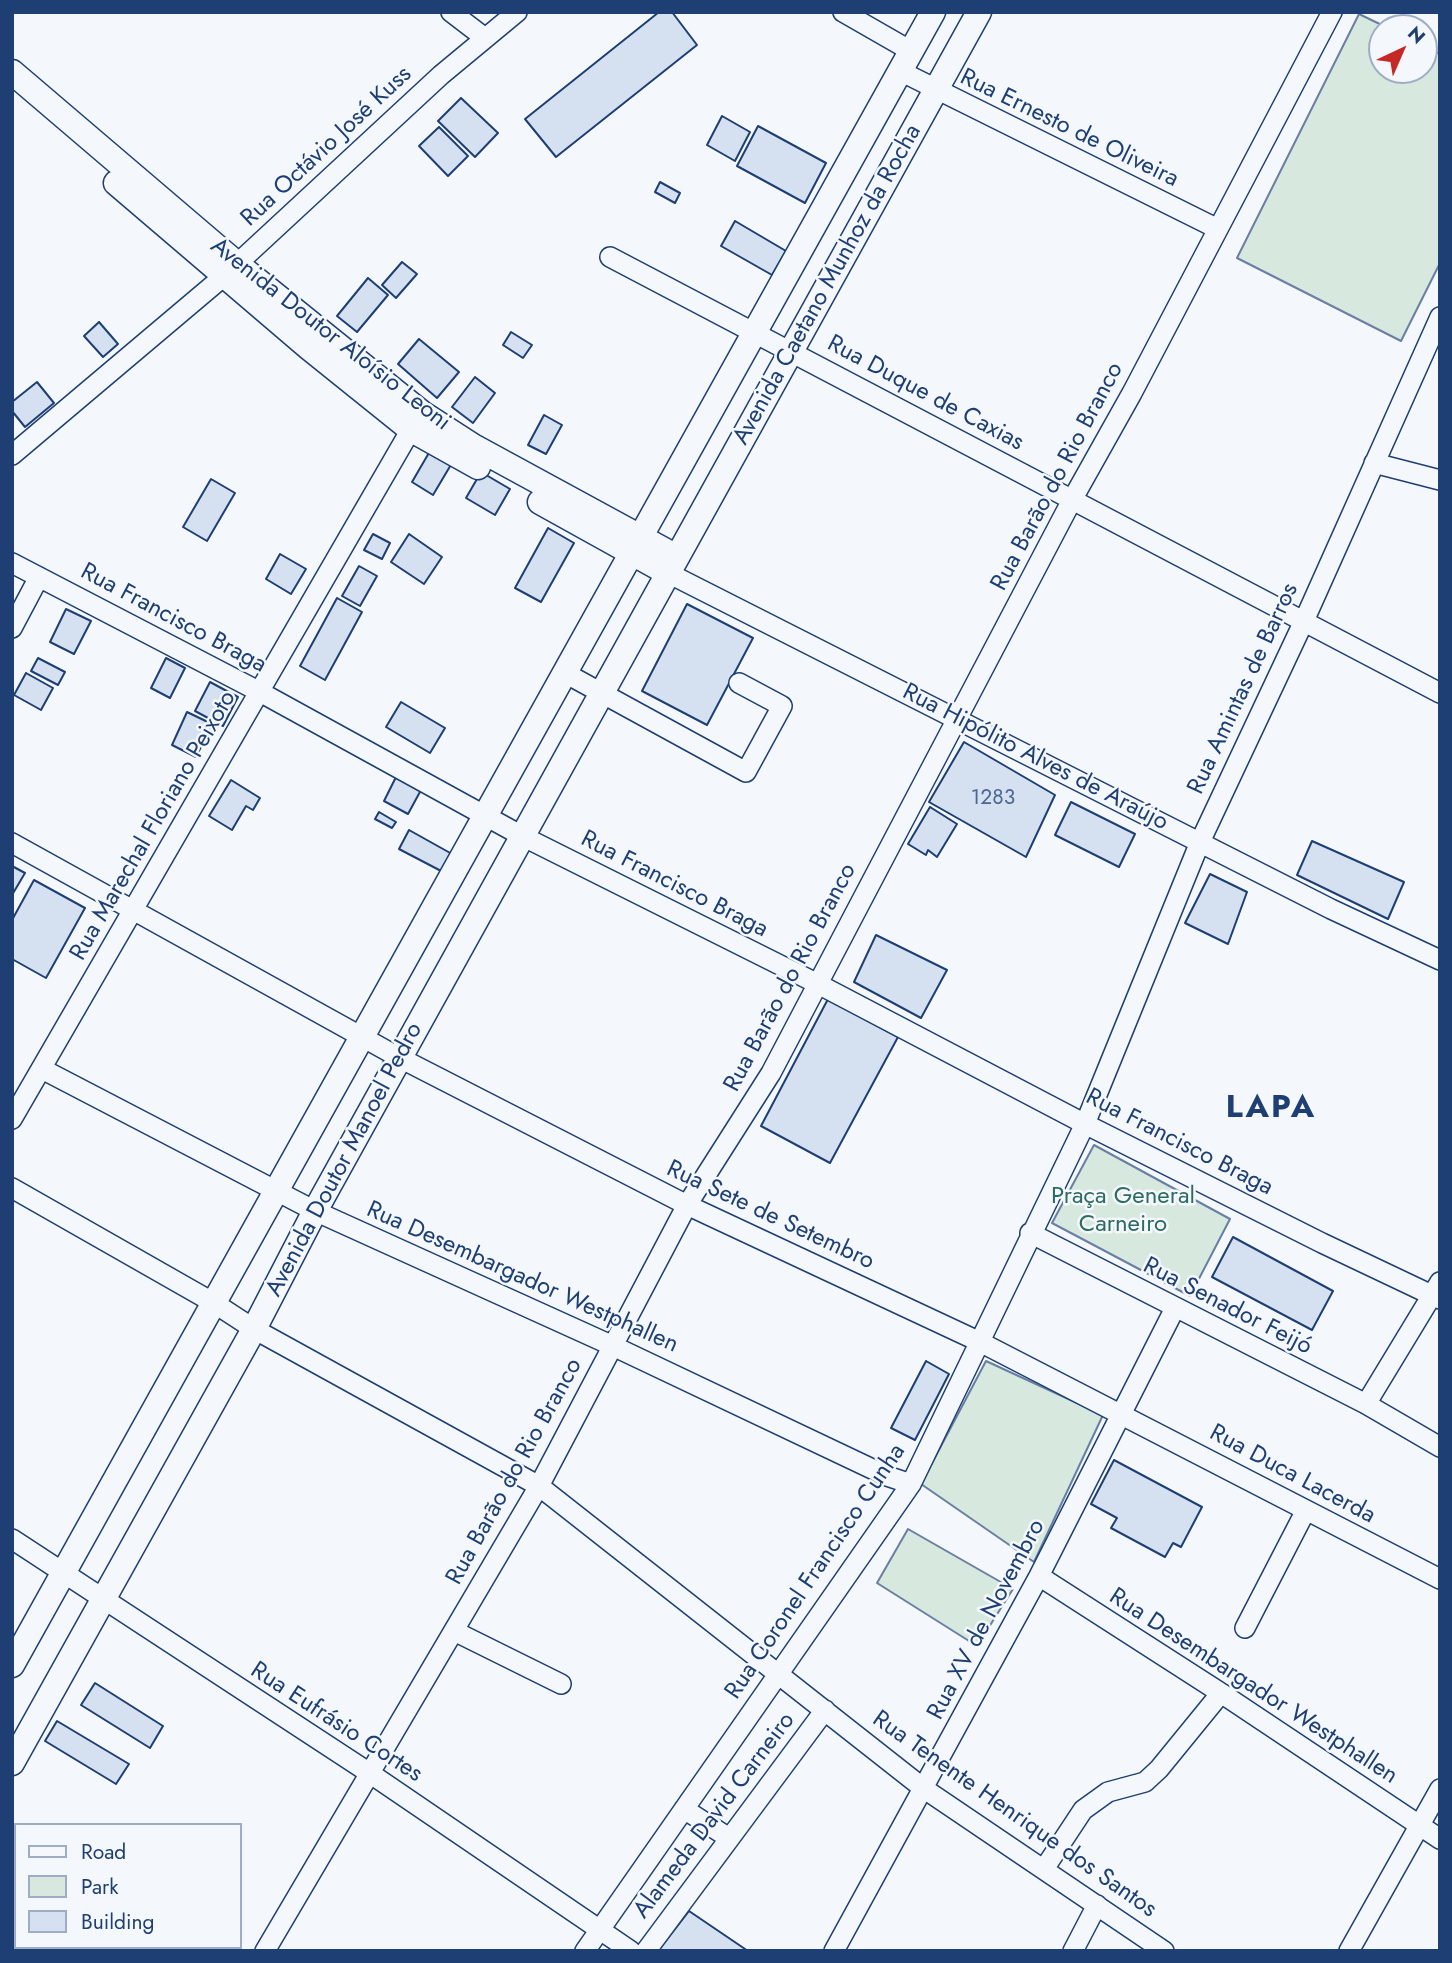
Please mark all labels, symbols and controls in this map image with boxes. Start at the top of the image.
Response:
north arrow [1368,14,1438,84]
text: N [1402,20,1431,50]
street label: Rua Octávio José Kuss [236,61,418,233]
street label: Rua Ernesto de Oliveira [955,64,1183,194]
street label: Avenida Caetano Munhoz da Rocha [728,120,928,450]
street label: Avenida Doutor Aloísio Leoni [204,232,456,438]
street label: Rua Duque de Caxias [822,330,1028,458]
street label: Rua Barão do Rio Branco [986,358,1130,596]
street label: Rua Francisco Braga [75,558,271,680]
street label: Rua Amintas de Barros [1182,579,1306,799]
street label: Rua Hipólito Alves de Araújo [897,678,1173,838]
street label: Rua Marechal Floriano Peixoto [65,686,243,966]
house number: 1283 [971,786,1015,812]
street label: Rua Francisco Braga [576,825,772,945]
street label: Rua Barão do Rio Branco [719,859,863,1097]
street label: Avenida Doutor Manoel Pedro [260,1018,430,1302]
street label: Rua Francisco Braga [1081,1083,1277,1203]
district label: LAPA [1226,1090,1316,1128]
street label: Rua Sete de Setembro [662,1155,878,1277]
park label: Praça General Carneiro [1051,1183,1195,1239]
street label: Rua Desembargador Westphallen [362,1196,682,1360]
street label: Rua Senador Feijó [1138,1252,1316,1362]
street label: Rua Barão do Rio Branco [441,1354,589,1590]
street label: Rua Duca Lacerda [1204,1419,1380,1531]
street label: Rua Coronel Francisco Cunha [720,1439,912,1705]
street label: Rua XV de Novembro [922,1515,1052,1725]
street label: Rua Desembargador Westphallen [1103,1583,1403,1791]
street label: Rua Eufrásio Cortes [245,1657,427,1789]
street label: Rua Tenente Henrique dos Santos [866,1705,1162,1925]
street label: Alameda David Carneiro [628,1707,802,1925]
legend [14,1823,242,1949]
text: Road [81,1837,126,1867]
text: Park [81,1872,118,1902]
text: Building [81,1907,154,1937]

